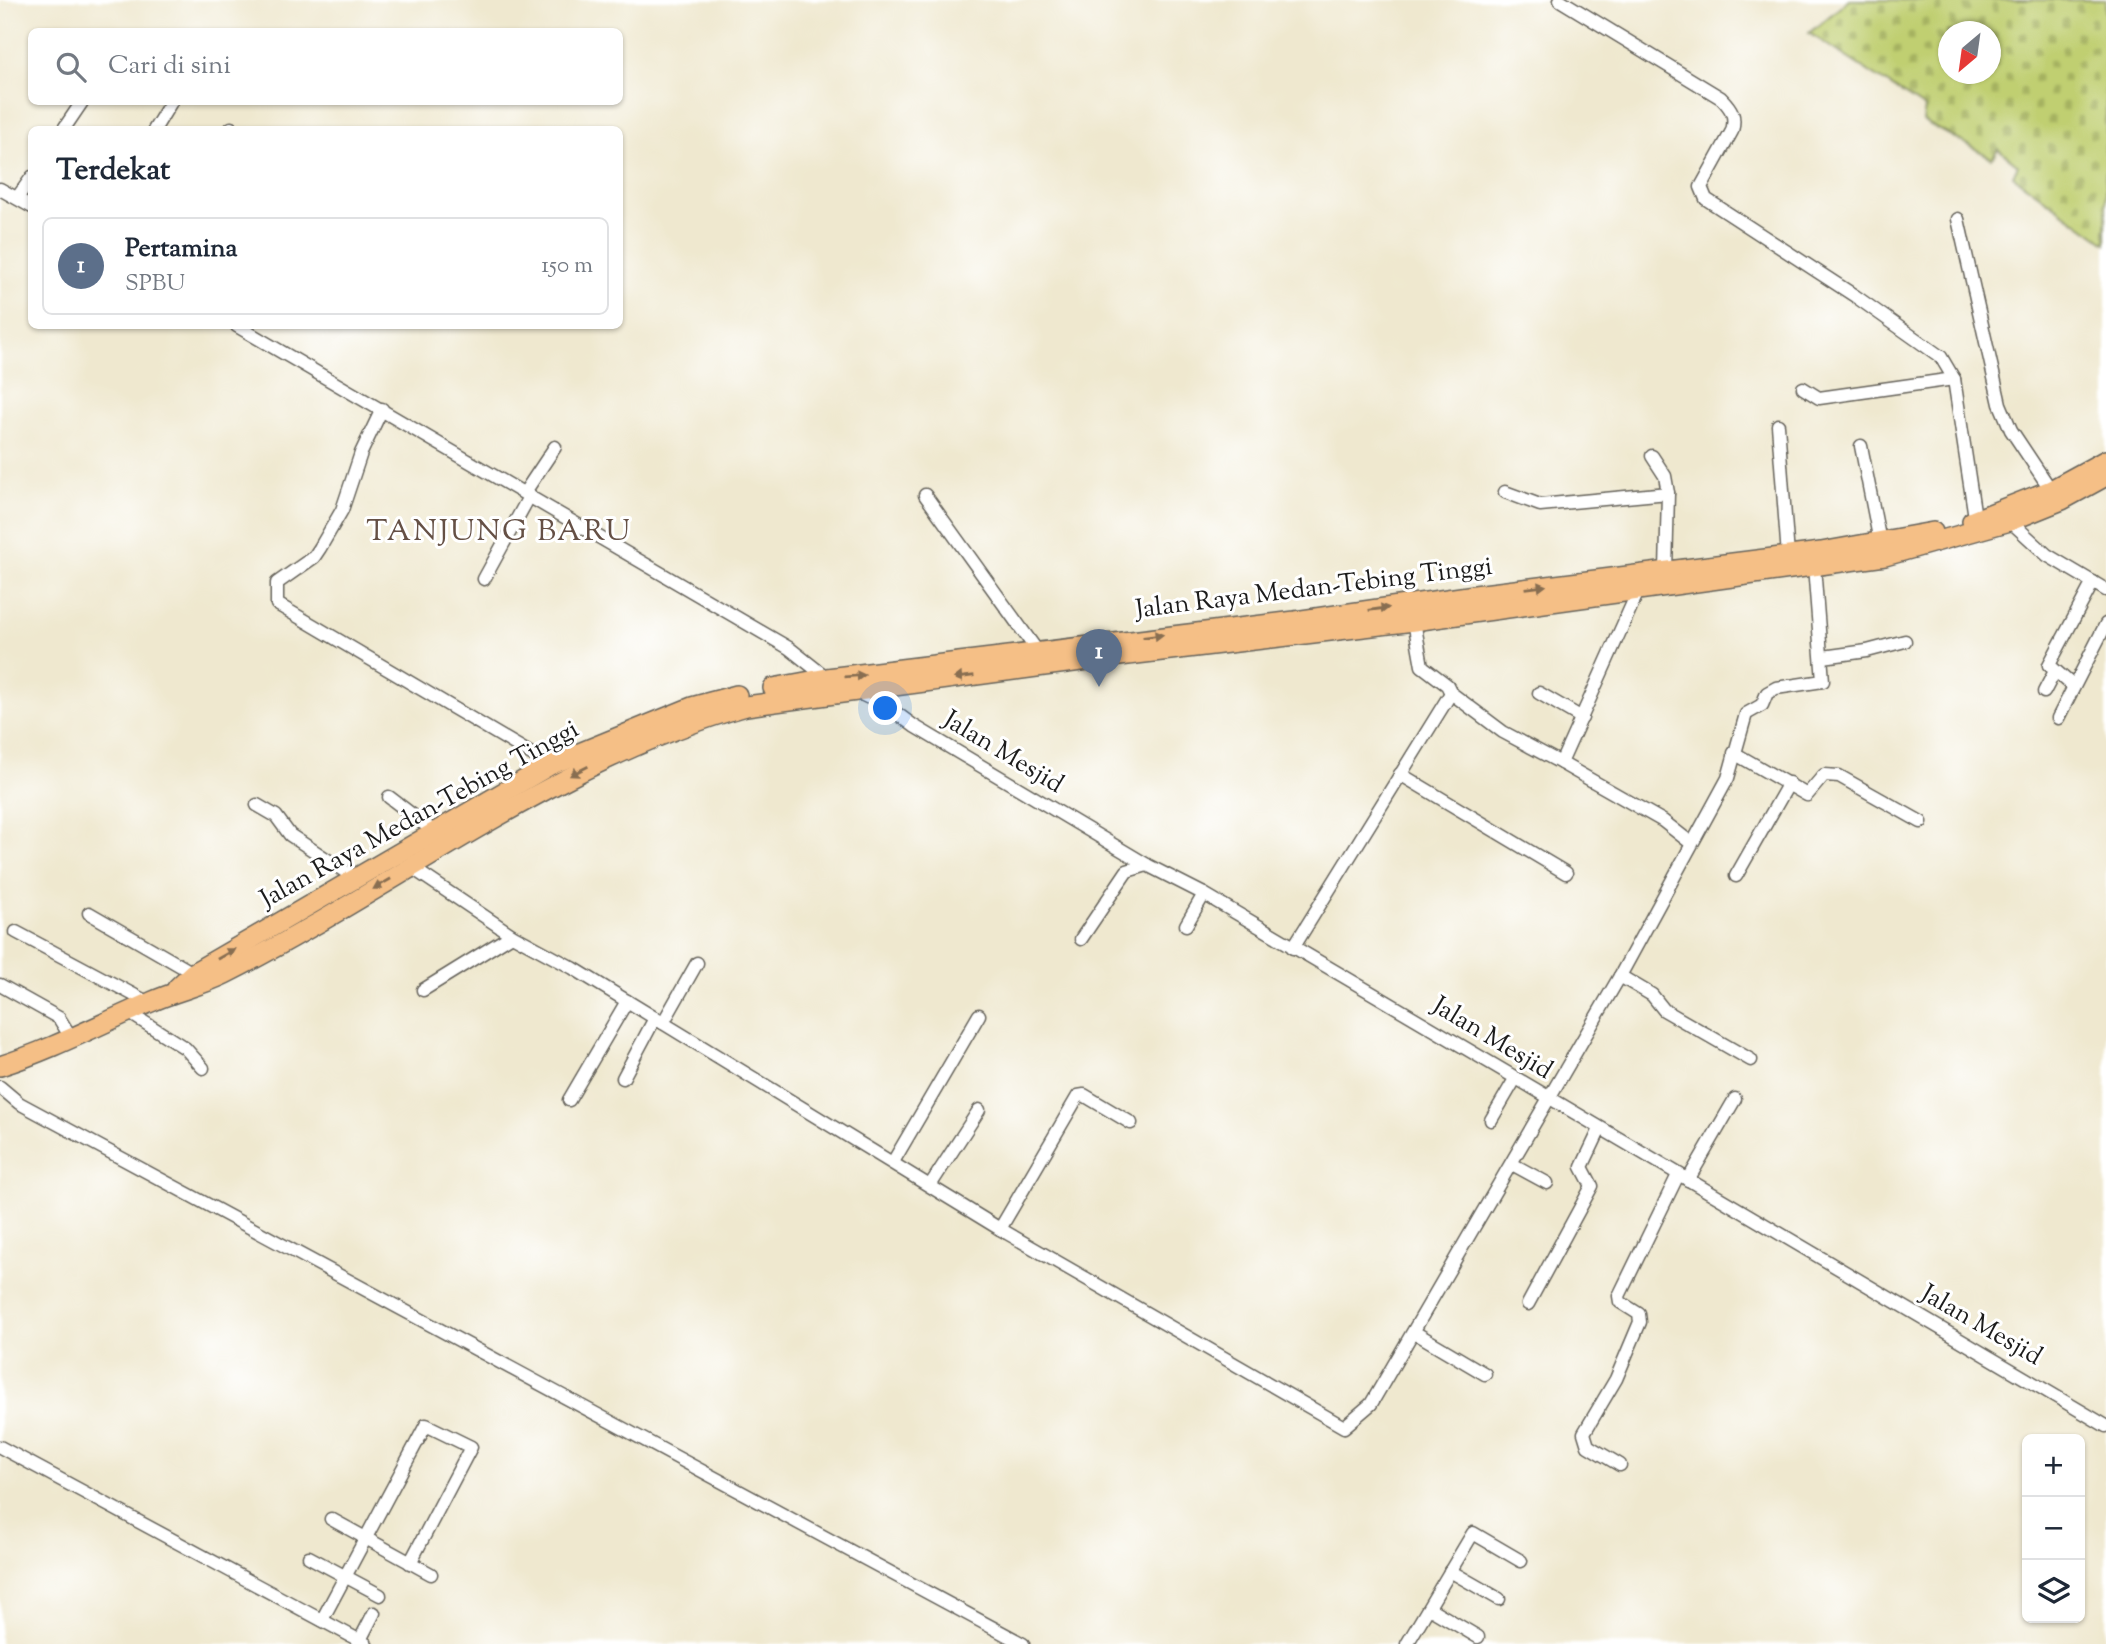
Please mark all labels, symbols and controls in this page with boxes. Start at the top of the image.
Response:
north arrow [1938,21,2001,84]
search box [28,28,623,105]
icon: search [52,48,90,86]
text: Cari di sini [108,48,231,85]
text: Terdekat [56,150,170,193]
text: Pertamina [125,231,238,268]
text: 1 [77,250,85,283]
text: 150 m [541,250,593,283]
text: SPBU [125,268,185,301]
district label: TANJUNG BARU [366,511,632,554]
street label: Jalan Raya Medan-Tebing Tinggi [1131,549,1495,629]
one-way arrow [1525,582,1547,593]
one-way arrow [1368,603,1390,614]
pin: 1 [1076,629,1122,687]
one-way arrow [1142,630,1164,641]
one-way arrow [844,670,866,681]
one-way arrow [953,672,975,683]
your location [868,691,902,725]
street label: Jalan Mesjid [934,701,1071,804]
street label: Jalan Raya Medan-Tebing Tinggi [252,712,586,919]
one-way arrow [569,765,589,777]
one-way arrow [372,878,391,890]
one-way arrow [216,948,236,960]
street label: Jalan Mesjid [1423,987,1560,1090]
street label: Jalan Mesjid [1912,1275,2049,1376]
map controls [2022,1434,2085,1623]
button: + [2022,1434,2085,1497]
button: − [2022,1497,2085,1560]
button: layers [2022,1560,2085,1623]

